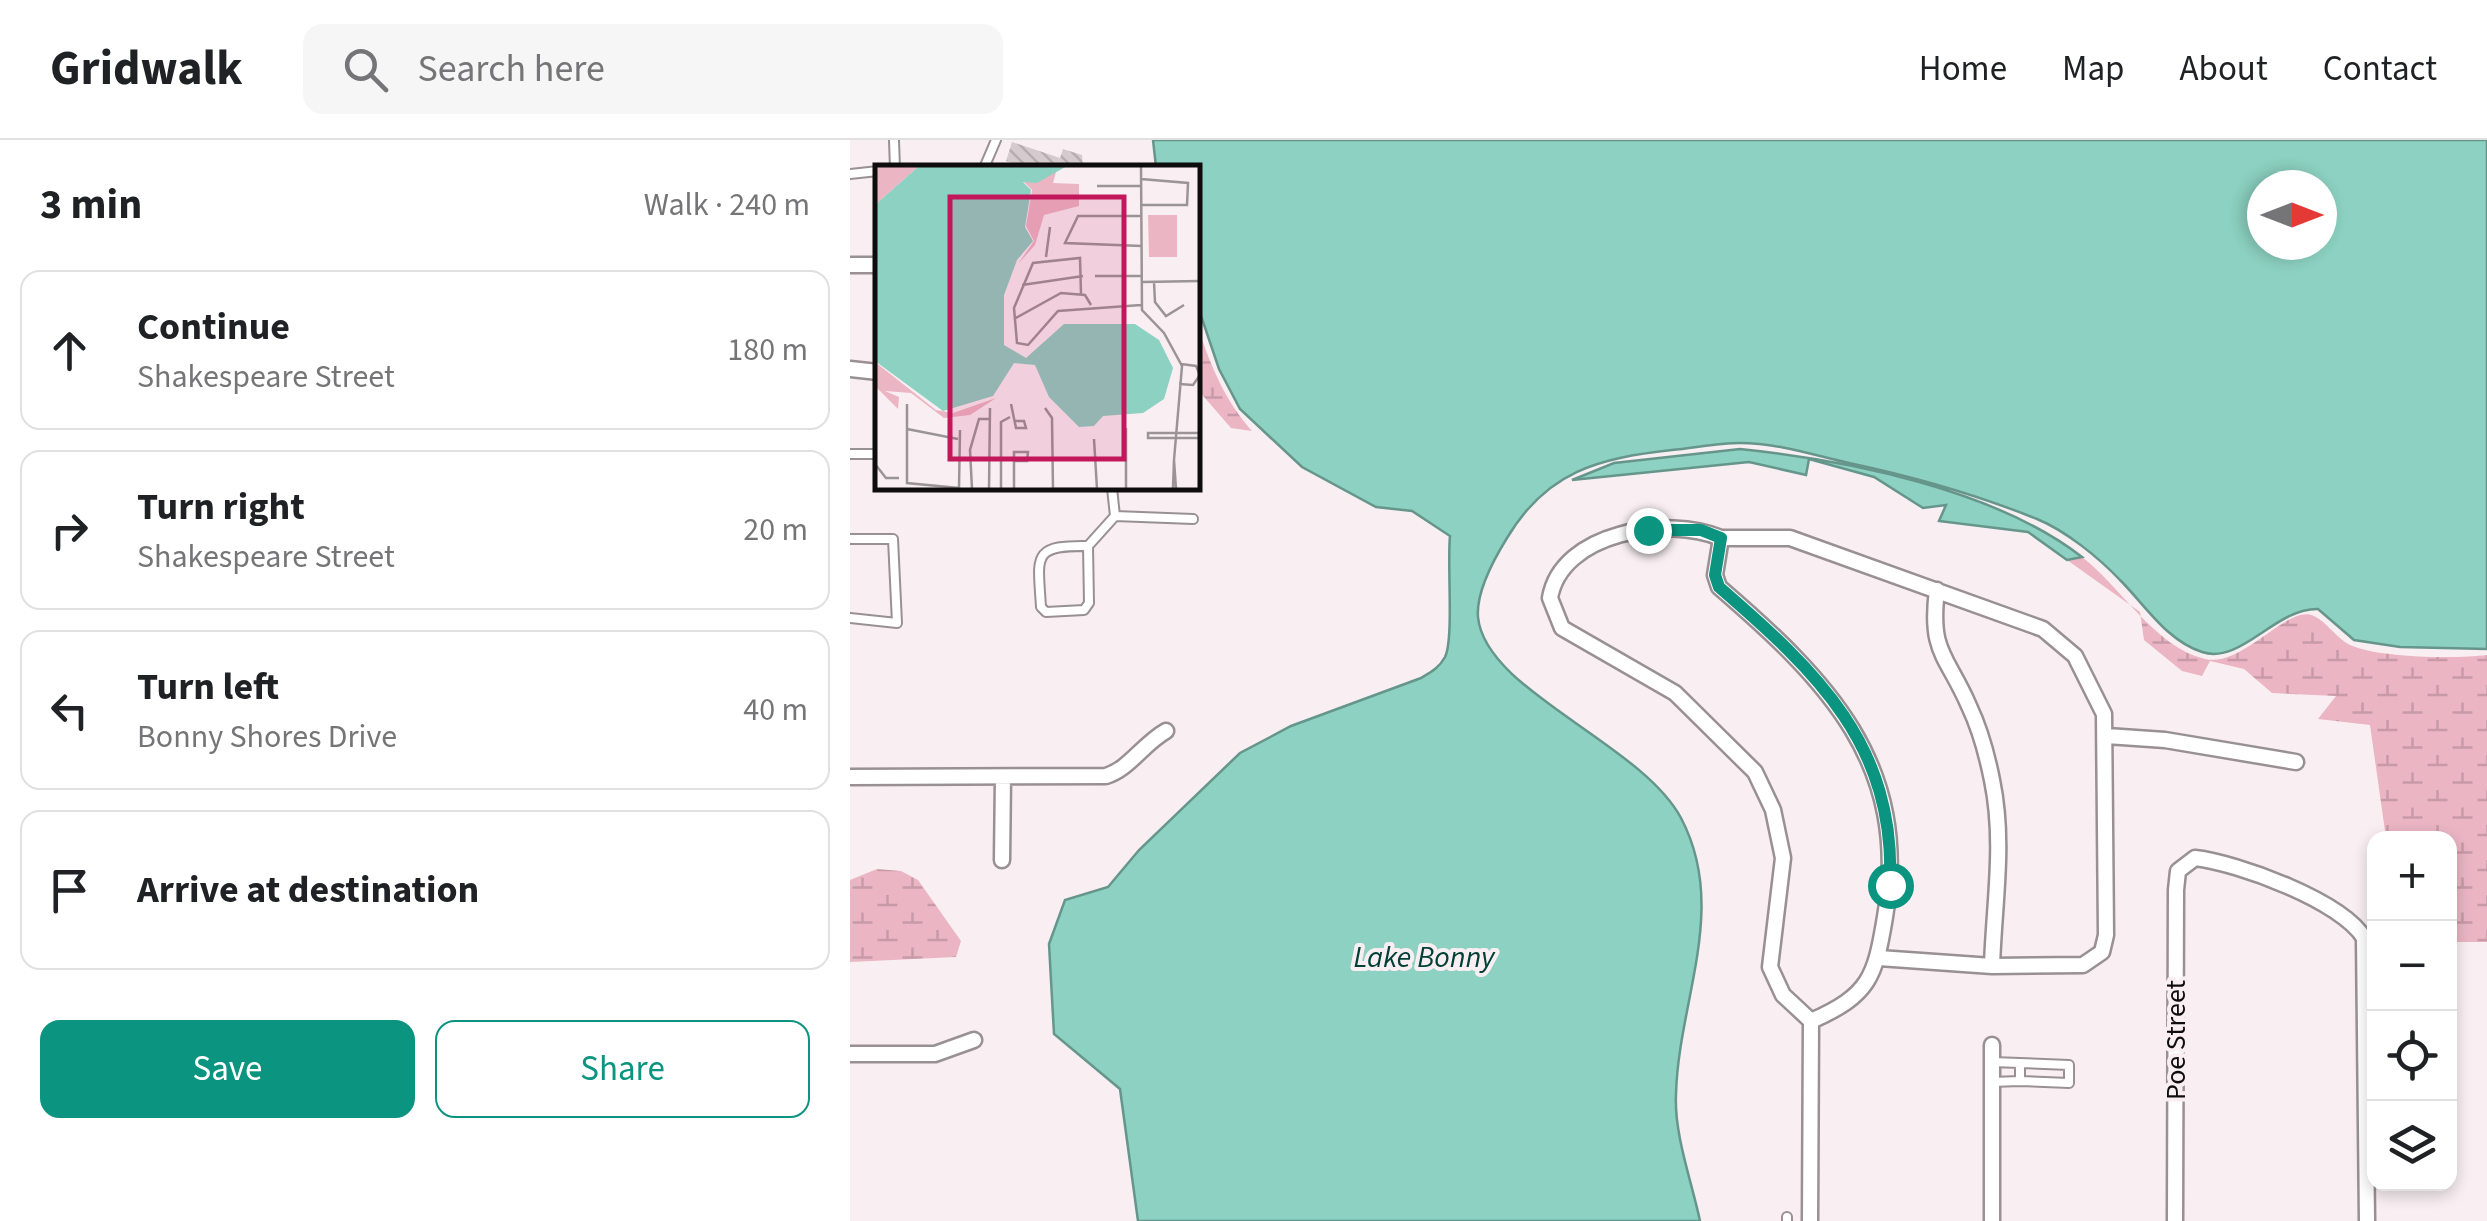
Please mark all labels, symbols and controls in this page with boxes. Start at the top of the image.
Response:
search box [303,24,1003,114]
text: Gridwalk [50,35,243,103]
icon: search [338,42,393,97]
text: Search here [418,42,605,96]
text: Home [1919,44,2007,94]
text: Map [2062,44,2125,94]
text: About [2180,44,2268,94]
text: Contact [2323,44,2437,94]
inset map [875,165,1200,490]
north arrow [2247,170,2337,260]
text: 3 min [40,175,142,235]
text: Walk · 240 m [644,182,810,228]
text: Continue [137,300,290,354]
icon: ahead [42,323,97,378]
text: 180 m [727,327,808,373]
text: Shakespeare Street [137,354,395,400]
text: Turn right [137,480,305,534]
icon: right [42,503,97,558]
text: 20 m [743,507,808,553]
route end [1626,508,1672,554]
text: Shakespeare Street [137,534,395,580]
text: Turn left [137,660,279,714]
icon: left [42,683,97,738]
text: 40 m [743,687,808,733]
text: Bonny Shores Drive [137,714,397,760]
map controls [2367,831,2457,1191]
button: + [2367,831,2457,921]
icon: arrive [42,863,97,918]
text: Arrive at destination [137,863,479,917]
route start [1868,863,1914,909]
button: − [2367,921,2457,1011]
water label: Lake Bonny [1353,936,1496,979]
street label: Poe Street [2156,979,2196,1100]
button: locate [2367,1011,2457,1101]
button: Save [40,1020,415,1118]
button: Share [435,1020,810,1118]
button: layers [2367,1101,2457,1191]

